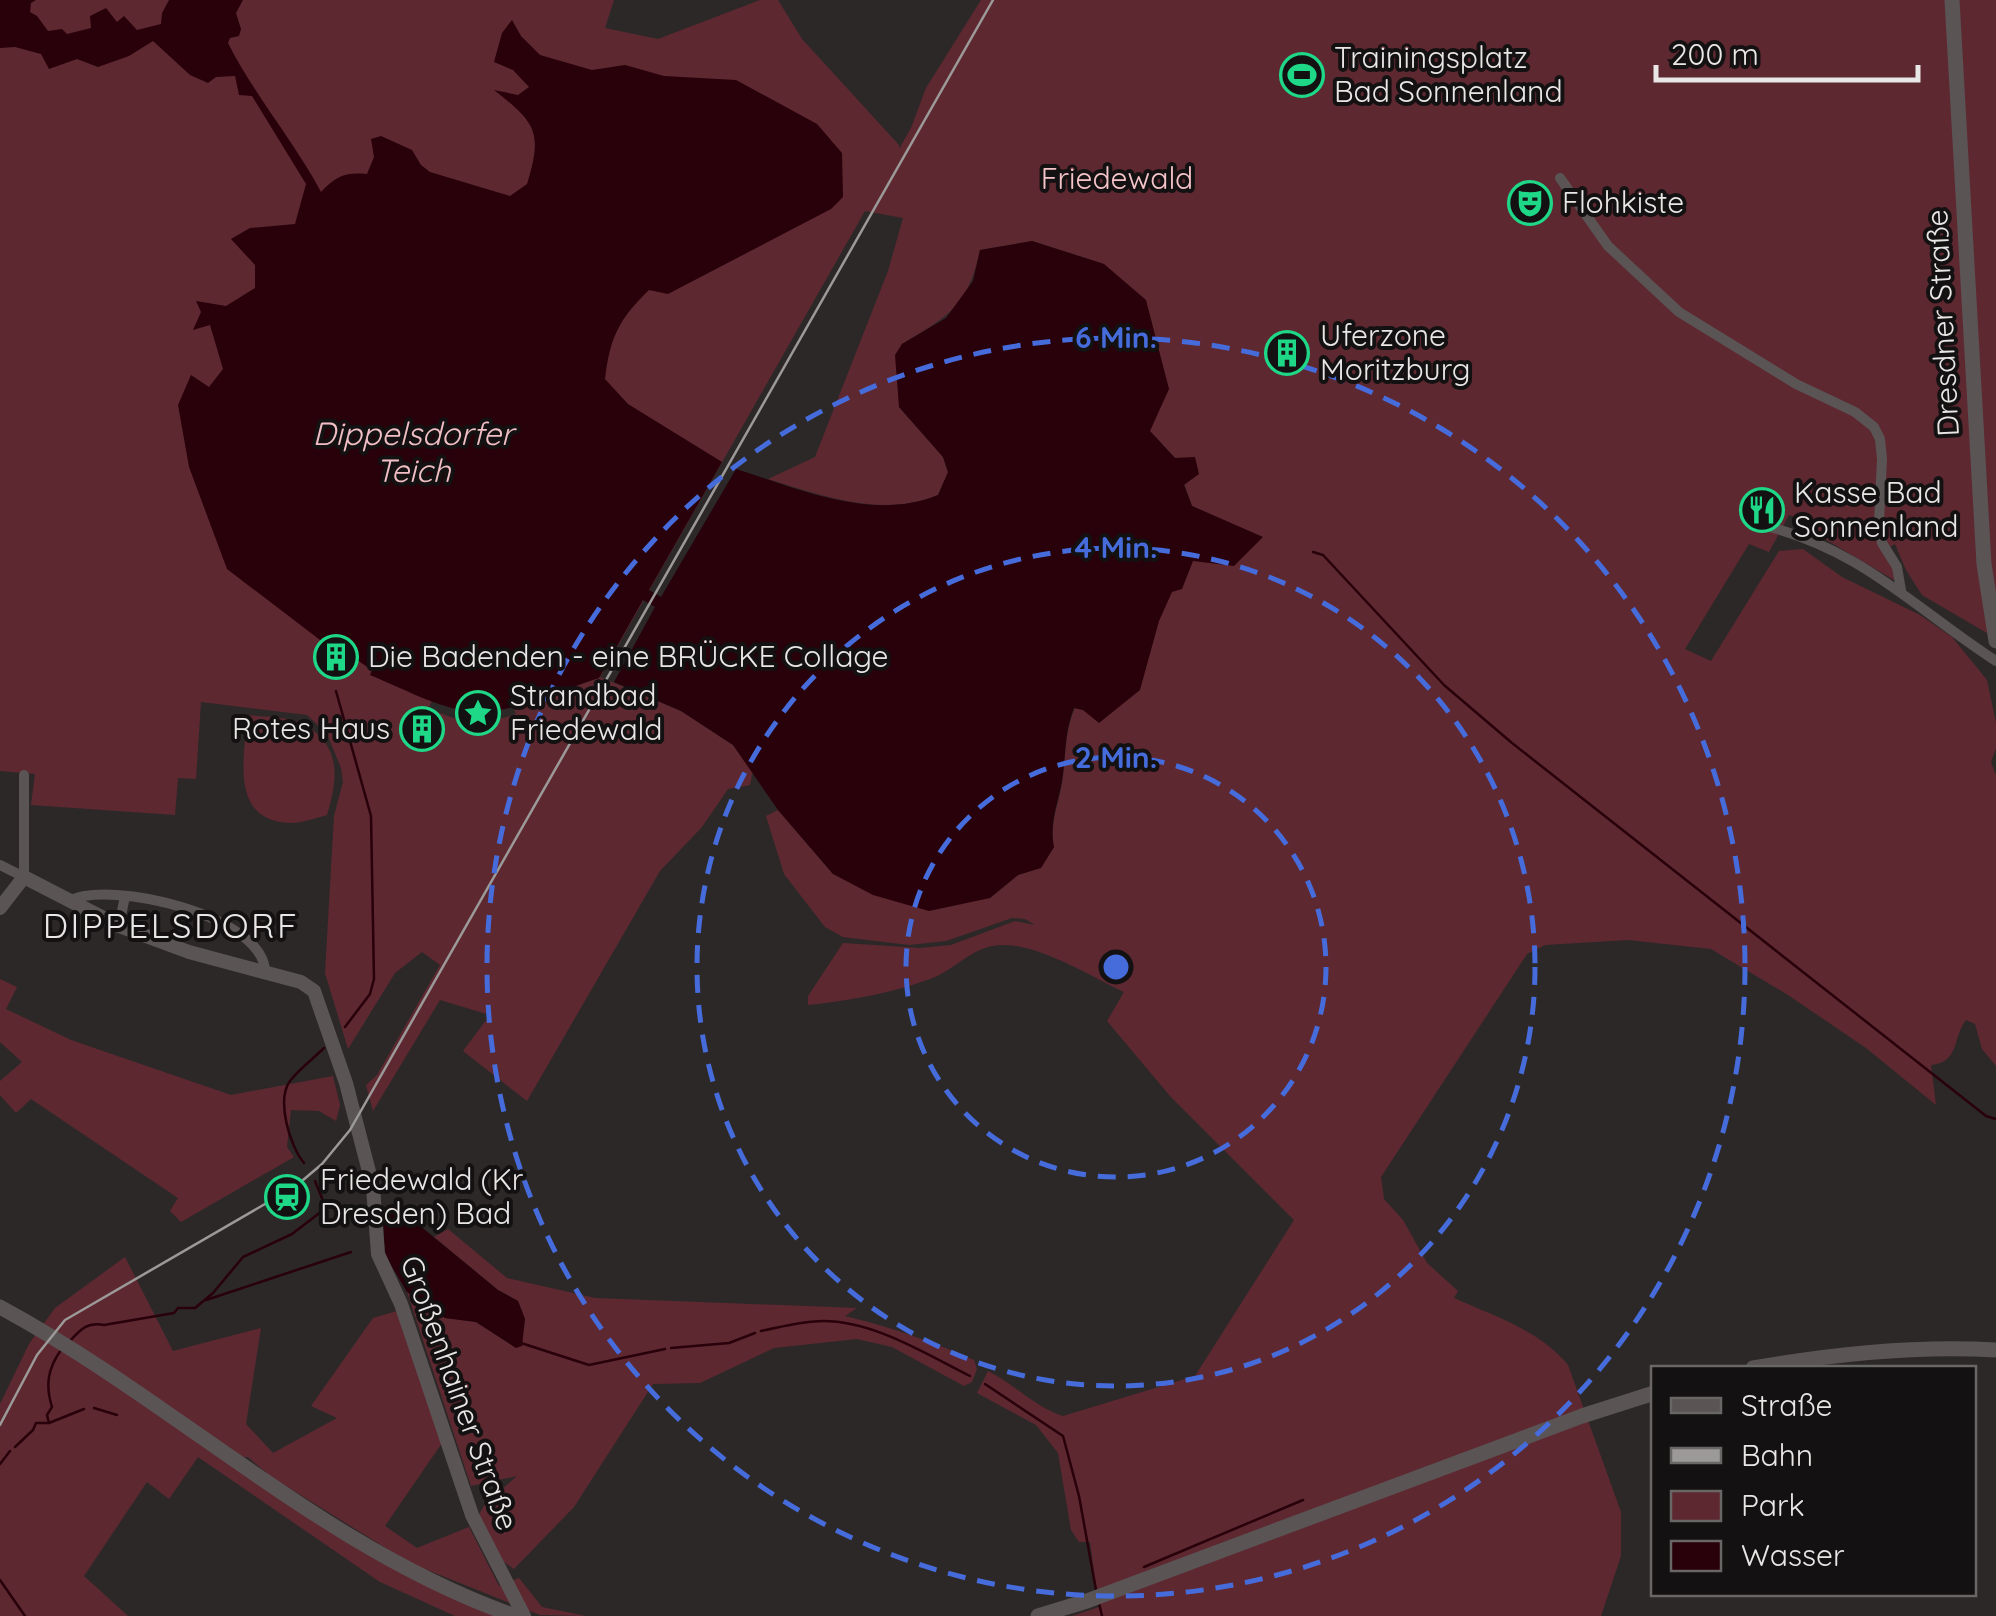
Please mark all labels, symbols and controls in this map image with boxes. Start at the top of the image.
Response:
scale bar [1656,20,1918,82]
text: 200 m [1671,35,1759,73]
place label: Trainingsplatz Bad Sonnenland [1334,38,1563,110]
sports icon: Trainingsplatz Bad Sonnenland [1279,52,1325,98]
park label: Friedewald [1041,159,1193,197]
theatre icon: Flohkiste [1507,180,1553,226]
place label: Flohkiste [1562,183,1684,221]
street label: Dresdner Straße [1917,209,1967,438]
place label: Uferzone Moritzburg [1320,316,1471,388]
text: 6 Min. [1075,318,1157,356]
building icon: Uferzone Moritzburg [1264,330,1310,376]
water label: Dippelsdorfer Teich [313,413,517,490]
place label: Kasse Bad Sonnenland [1794,473,1959,545]
restaurant icon: Kasse Bad Sonnenland [1739,487,1785,533]
text: 4 Min. [1074,528,1158,566]
building icon: Die Badenden - eine BRÜCKE Collage [313,634,359,680]
place label: Die Badenden - eine BRÜCKE Collage [368,637,888,675]
place label: Strandbad Friedewald [510,676,662,748]
place icon: Strandbad Friedewald [455,690,501,736]
building icon: Rotes Haus [399,706,445,752]
place label: Rotes Haus [232,709,390,747]
text: 2 Min. [1075,738,1157,776]
district label: DIPPELSDORF [43,903,299,947]
centre of rings [1098,949,1134,985]
place label: Friedewald (Kr Dresden) Bad [320,1160,524,1232]
station icon: Friedewald (Kr Dresden) Bad [264,1174,310,1220]
street label: Großenhainer Straße [393,1250,527,1535]
legend [1651,1366,1976,1596]
text: Straße [1741,1386,1833,1424]
text: Bahn [1741,1436,1813,1474]
text: Park [1741,1486,1805,1524]
text: Wasser [1741,1536,1845,1574]

